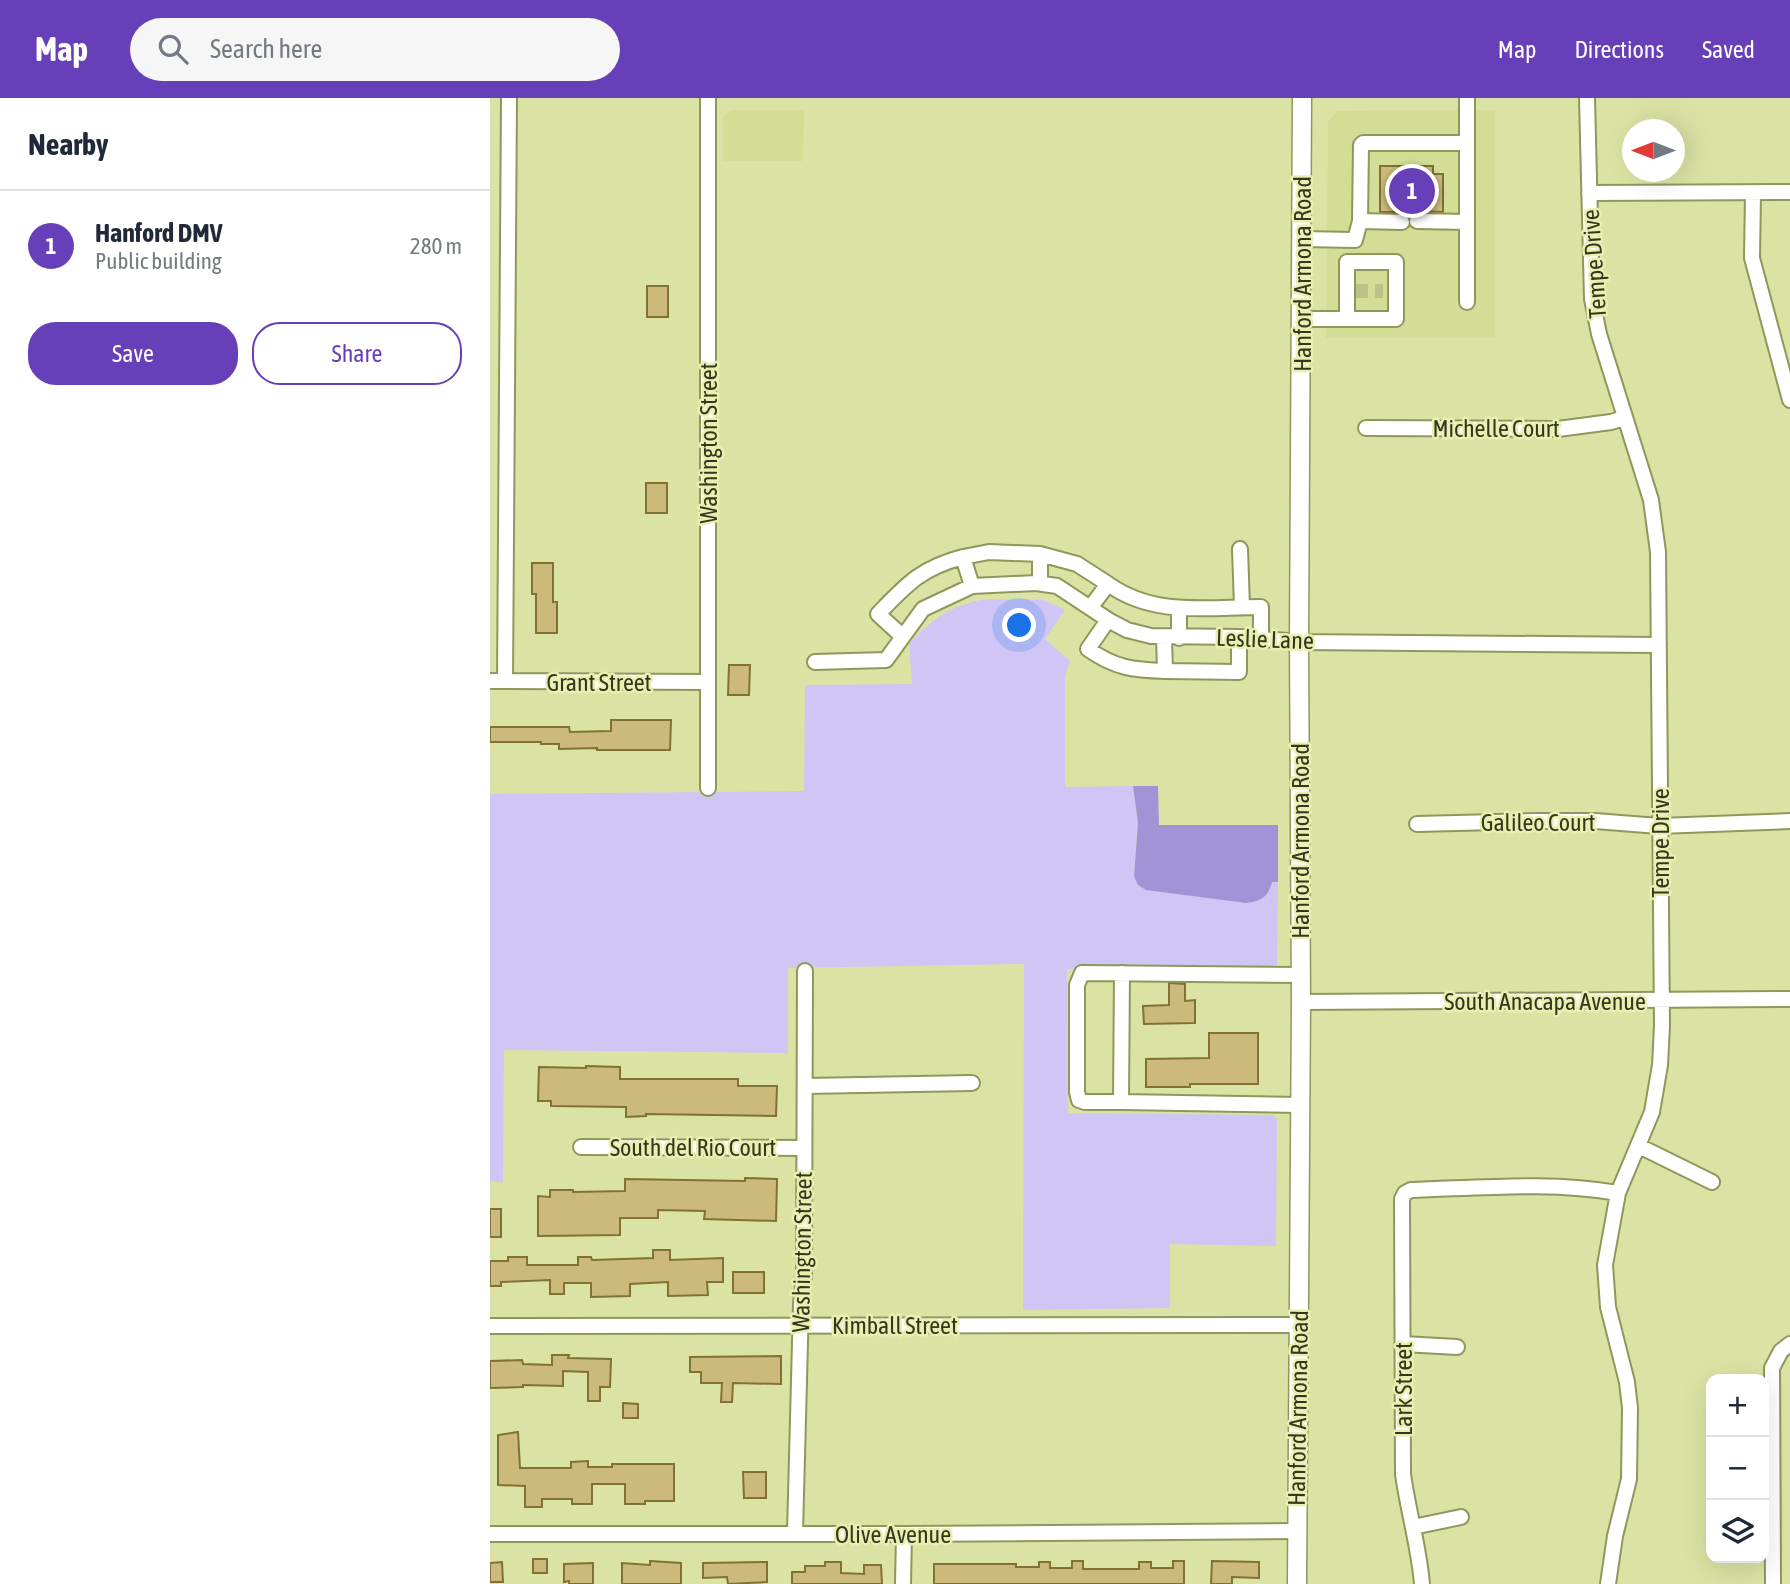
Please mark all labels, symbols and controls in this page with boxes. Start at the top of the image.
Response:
search box [130,18,620,81]
text: Map [35,30,88,68]
icon: search [154,30,192,68]
text: Search here [210,34,322,64]
text: Map [1498,36,1536,63]
text: Directions [1574,36,1664,63]
text: Saved [1702,36,1755,63]
north arrow [1622,119,1685,182]
text: Nearby [28,127,108,161]
pin: 1 [1389,165,1435,217]
street label: Hanford Armona Road [1289,176,1316,372]
street label: Tempe Drive [1577,208,1611,320]
text: Hanford DMV [95,218,222,248]
text: 1 [46,233,56,259]
text: 280 m [410,233,462,259]
text: Public building [95,248,222,274]
button: Save [28,322,238,385]
button: Share [252,322,462,385]
street label: Washington Street [695,362,722,523]
street label: Michelle Court [1432,415,1560,442]
your location [1002,608,1036,642]
street label: Leslie Lane [1216,624,1314,654]
street label: Grant Street [547,669,652,696]
street label: Hanford Armona Road [1287,743,1314,939]
street label: Tempe Drive [1647,788,1674,898]
street label: Galileo Court [1481,809,1595,836]
street label: South Anacapa Avenue [1444,988,1646,1015]
street label: South del Rio Court [610,1134,776,1161]
street label: Washington Street [787,1171,817,1333]
street label: Hanford Armona Road [1283,1310,1313,1506]
street label: Kimball Street [832,1312,958,1339]
street label: Lark Street [1390,1342,1417,1436]
map controls [1706,1374,1769,1563]
button: + [1706,1374,1769,1437]
button: − [1706,1437,1769,1500]
button: layers [1706,1500,1769,1563]
street label: Olive Avenue [835,1521,951,1548]

